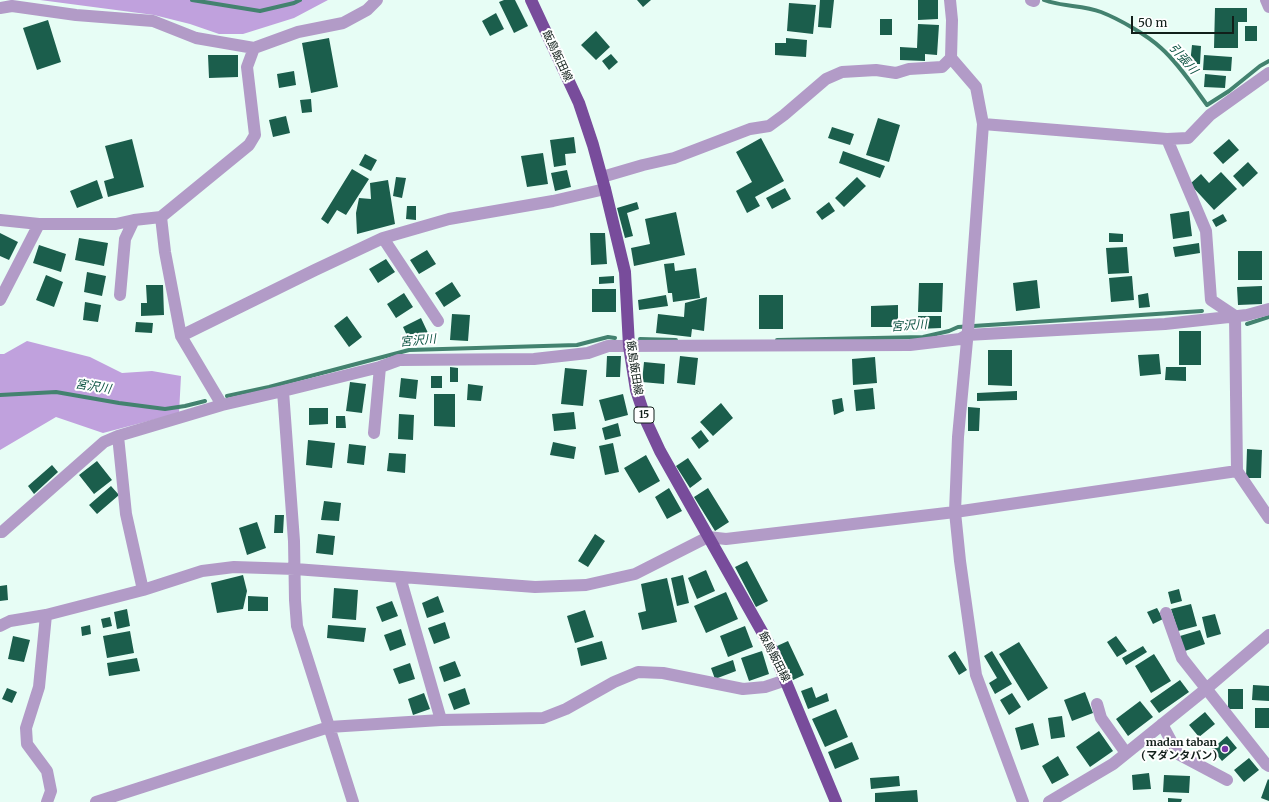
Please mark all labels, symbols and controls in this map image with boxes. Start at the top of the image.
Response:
scale bar [1133,8,1236,34]
text: 50 m [1138,15,1167,30]
street label: 飯島飯田線 [539,28,575,84]
water label: 引張川 [1166,41,1200,77]
water label: 宮沢川 [891,318,927,334]
water label: 宮沢川 [399,332,437,350]
street label: 飯島飯田線 [623,340,645,396]
water label: 宮沢川 [74,377,112,397]
road number: 15 [634,407,654,423]
street label: 飯島飯田線 [756,630,792,684]
place label: madan taban (マダンタバン) [1141,736,1217,762]
marker: madan taban (マダンタバン) [1220,744,1230,754]

